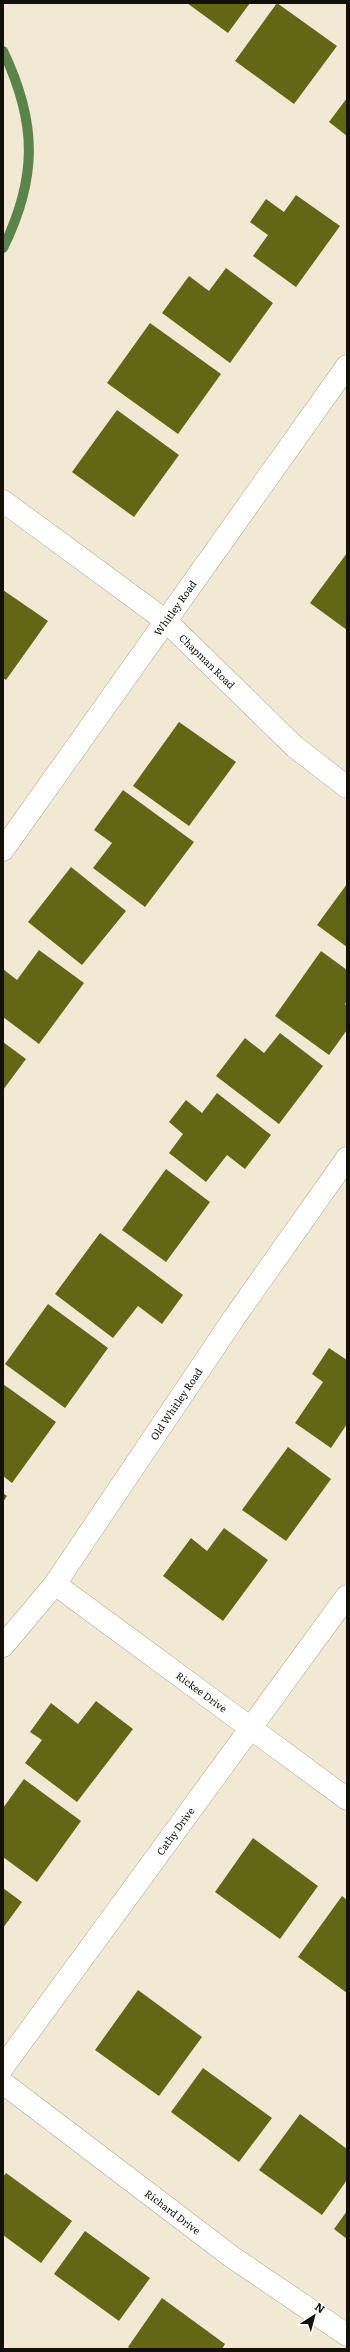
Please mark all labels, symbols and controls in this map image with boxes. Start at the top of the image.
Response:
street label: Whitley Road [150,577,200,638]
street label: Chapman Road [176,630,239,692]
street label: Old Whitley Road [146,1365,205,1443]
street label: Rickee Drive [173,1668,231,1715]
street label: Cathy Drive [152,1804,197,1858]
street label: Richard Drive [142,2185,204,2238]
north arrow [294,2296,334,2336]
text: N [312,2298,329,2316]

